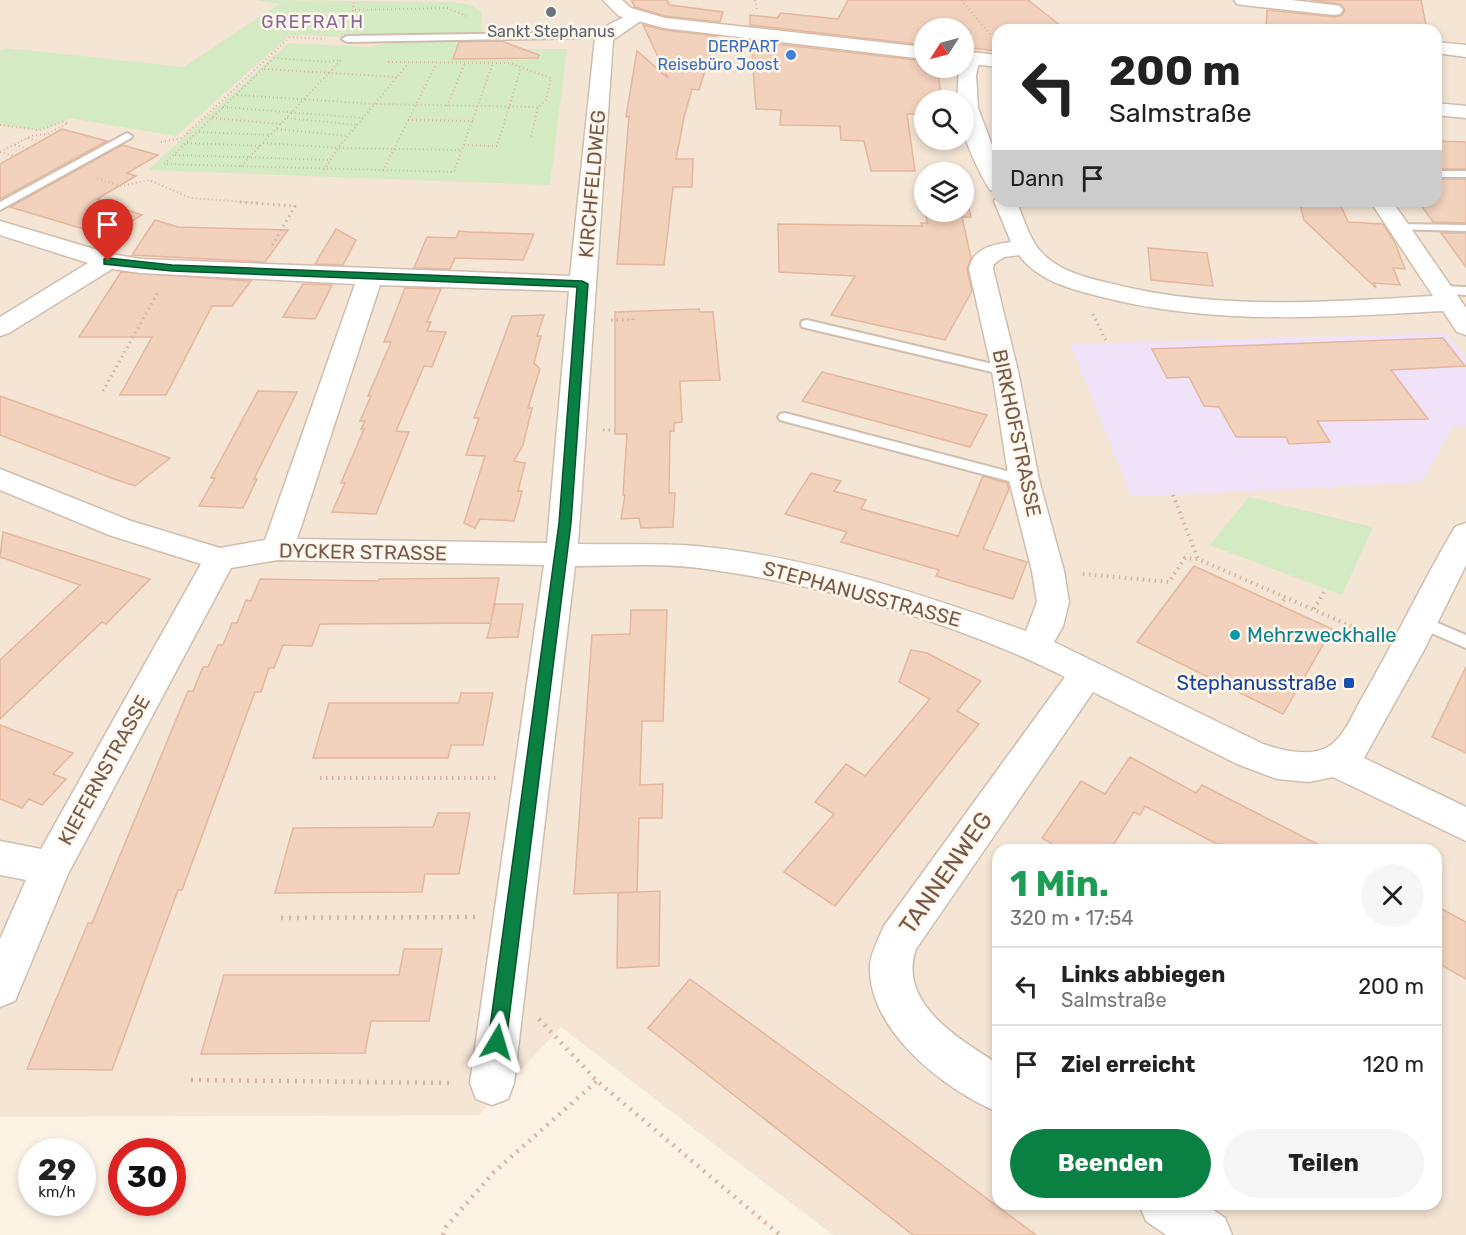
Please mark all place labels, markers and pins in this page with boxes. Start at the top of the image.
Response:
marker: Sankt Stephanus [544,5,558,19]
place label: Sankt Stephanus [487,22,615,41]
place label: DERPART Reisebüro Joost [658,37,779,74]
marker: DERPART Reisebüro Joost [784,48,798,62]
pin [82,199,133,261]
place label: Mehrzweckhalle [1247,623,1397,647]
marker: Mehrzweckhalle [1228,628,1242,642]
place label: Stephanusstraße [1177,671,1337,695]
marker: Stephanusstraße [1342,676,1356,690]

